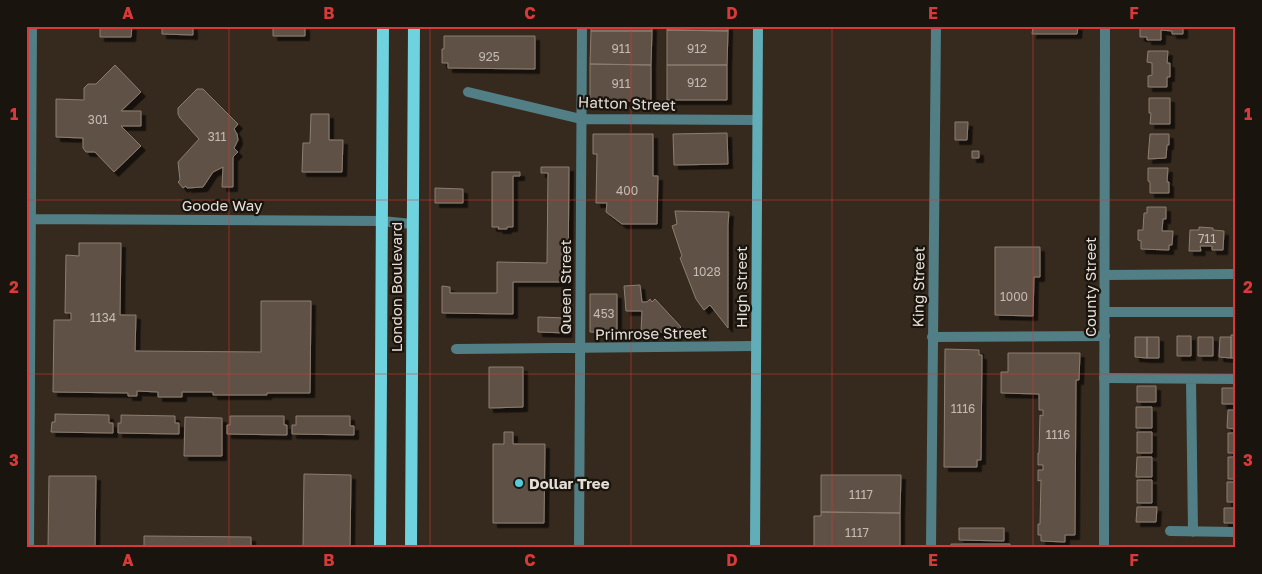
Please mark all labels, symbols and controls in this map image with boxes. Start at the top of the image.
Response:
text: A [122,3,134,23]
text: B [323,3,335,23]
text: C [524,3,536,23]
text: D [726,3,738,23]
text: E [928,3,938,23]
text: F [1129,3,1139,23]
house number: 911 [612,41,631,56]
house number: 912 [687,41,707,56]
house number: 925 [478,49,500,64]
house number: 912 [687,75,707,90]
house number: 911 [612,76,631,91]
street label: Hatton Street [578,92,676,114]
text: 1 [10,104,18,124]
text: 1 [1244,104,1252,124]
house number: 301 [88,112,108,127]
house number: 311 [208,129,227,144]
house number: 400 [616,183,638,198]
street label: Goode Way [182,196,263,214]
street label: London Boulevard [387,222,405,352]
house number: 711 [1198,231,1216,246]
street label: County Street [1081,237,1099,337]
street label: Queen Street [556,240,574,334]
street label: High Street [732,246,750,328]
street label: King Street [908,246,928,328]
house number: 1028 [693,264,721,279]
text: 2 [9,277,19,297]
text: 2 [1243,277,1253,297]
house number: 1000 [1000,289,1028,304]
house number: 453 [593,306,615,321]
house number: 1134 [90,310,116,325]
street label: Primrose Street [595,323,707,343]
house number: 1116 [951,401,975,416]
house number: 1116 [1046,427,1070,442]
text: 3 [9,450,19,470]
text: 3 [1243,450,1253,470]
place label: Dollar Tree [529,474,610,492]
marker: Dollar Tree [513,477,525,489]
house number: 1117 [849,487,873,502]
house number: 1117 [845,525,869,540]
text: A [122,550,134,570]
text: B [323,550,335,570]
text: C [524,550,536,570]
text: D [726,550,738,570]
text: E [928,550,938,570]
text: F [1129,550,1139,570]

